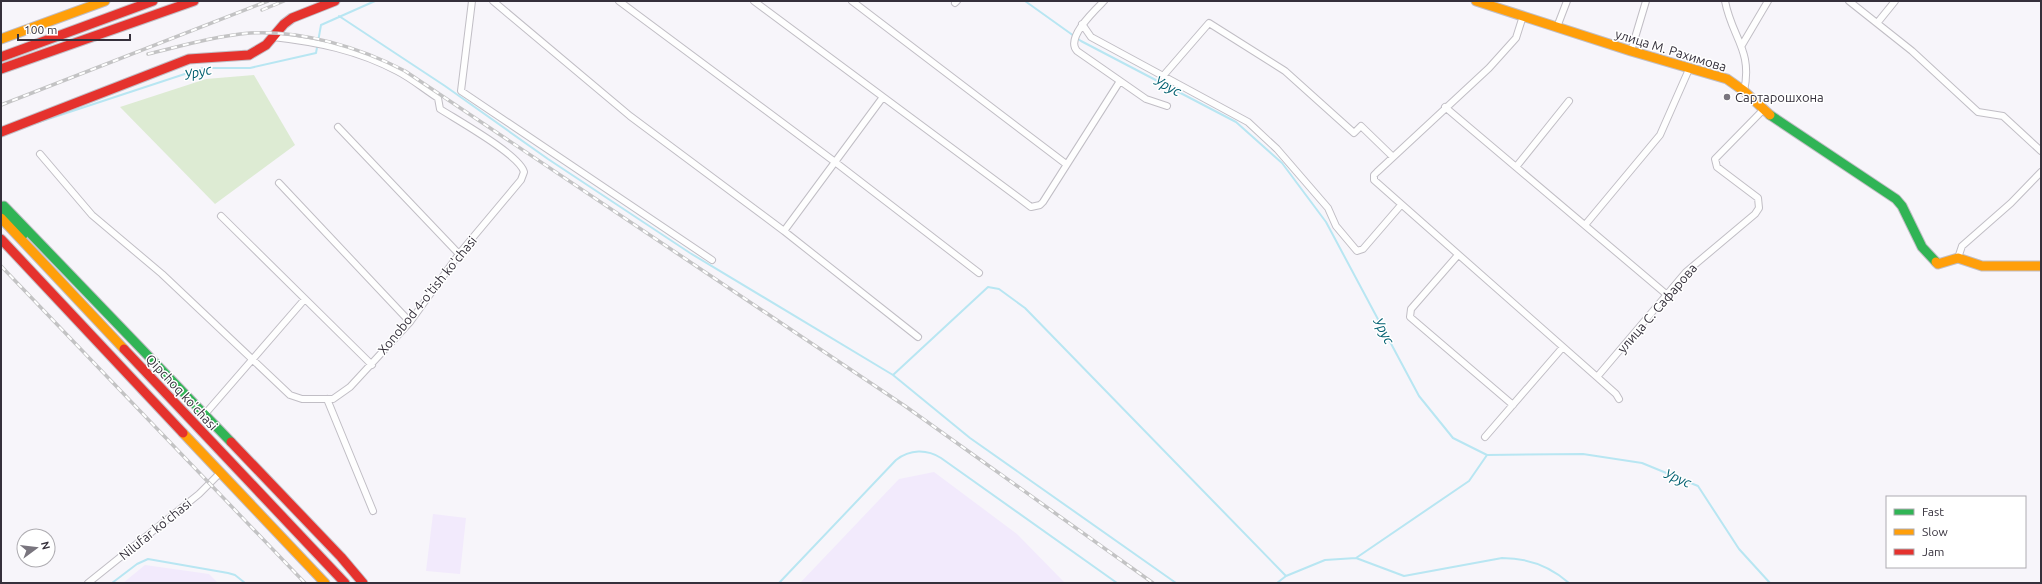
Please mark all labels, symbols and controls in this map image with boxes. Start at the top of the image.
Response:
scale bar [18,16,130,42]
text: 100 m [24,23,57,36]
street label: улица М. Рахимова [1614,26,1728,74]
water label: Урус [182,61,214,83]
water label: Урус [1151,72,1184,100]
place label: Сартарошхона [1735,90,1824,104]
marker: Сартарошхона [1722,92,1732,102]
street label: Xonobod 4-o'tish ko'chasi [375,233,479,357]
street label: улица С. Сафарова [1615,261,1699,355]
water label: Урус [1370,314,1398,347]
street label: Qipchoq ko'chasi [143,351,221,433]
water label: Урус [1661,465,1694,491]
street label: Nilufar ko'chasi [116,496,194,562]
legend [1886,496,2026,568]
text: Fast [1922,505,1944,518]
text: Slow [1922,525,1948,538]
north arrow [16,528,56,568]
text: N [39,540,53,551]
text: Jam [1922,545,1944,558]

